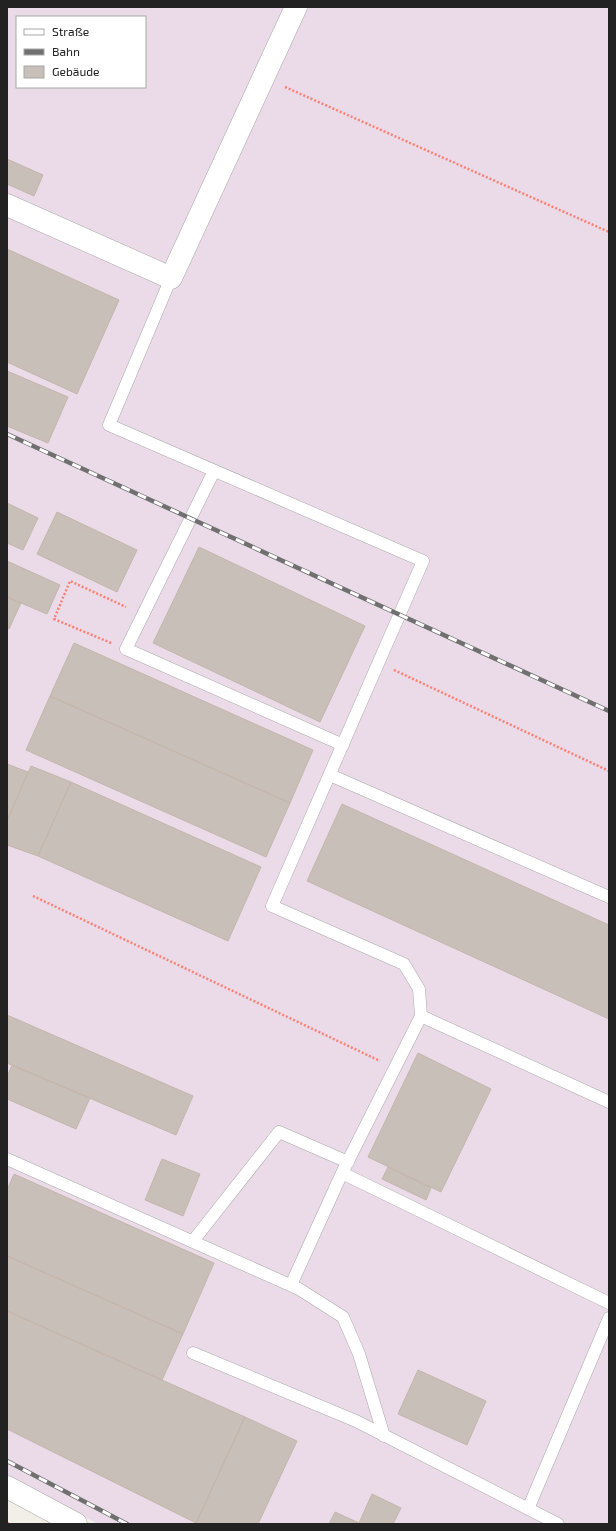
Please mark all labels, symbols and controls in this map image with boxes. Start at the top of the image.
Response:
legend [16,16,146,88]
text: Straße [52,24,89,38]
text: Bahn [52,44,80,58]
text: Gebäude [52,64,100,78]

